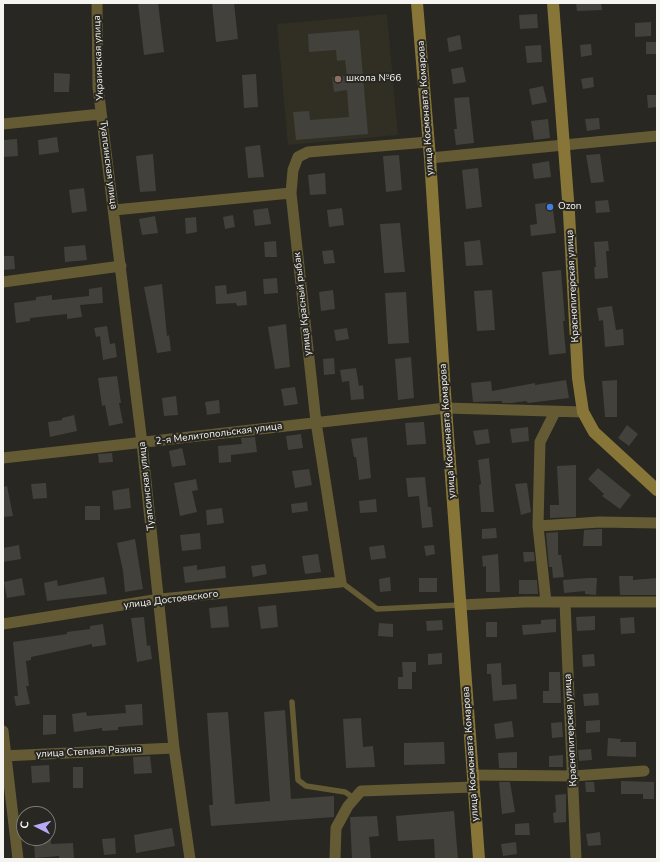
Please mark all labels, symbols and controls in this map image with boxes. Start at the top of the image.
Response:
street label: Украинская улица [92,15,106,101]
street label: улица Космонавта Комарова [415,40,437,176]
place label: школа №66 [346,73,401,85]
marker: школа №66 [333,74,343,84]
street label: Туапсинская улица [97,120,119,210]
place label: Ozon [558,201,581,213]
marker: Ozon [545,202,555,212]
street label: Краснопитерская улица [564,229,582,343]
street label: улица Красный рыбак [292,252,314,356]
street label: улица Космонавта Комарова [437,363,459,499]
street label: 2-я Мелитопольская улица [155,420,283,448]
street label: Туапсинская улица [136,441,158,531]
street label: улица Достоевского [123,588,219,612]
street label: Краснопитерская улица [562,673,580,787]
street label: улица Космонавта Комарова [460,686,482,822]
street label: улица Степана Разина [36,743,142,761]
north arrow [16,806,56,846]
text: С [17,820,32,829]

